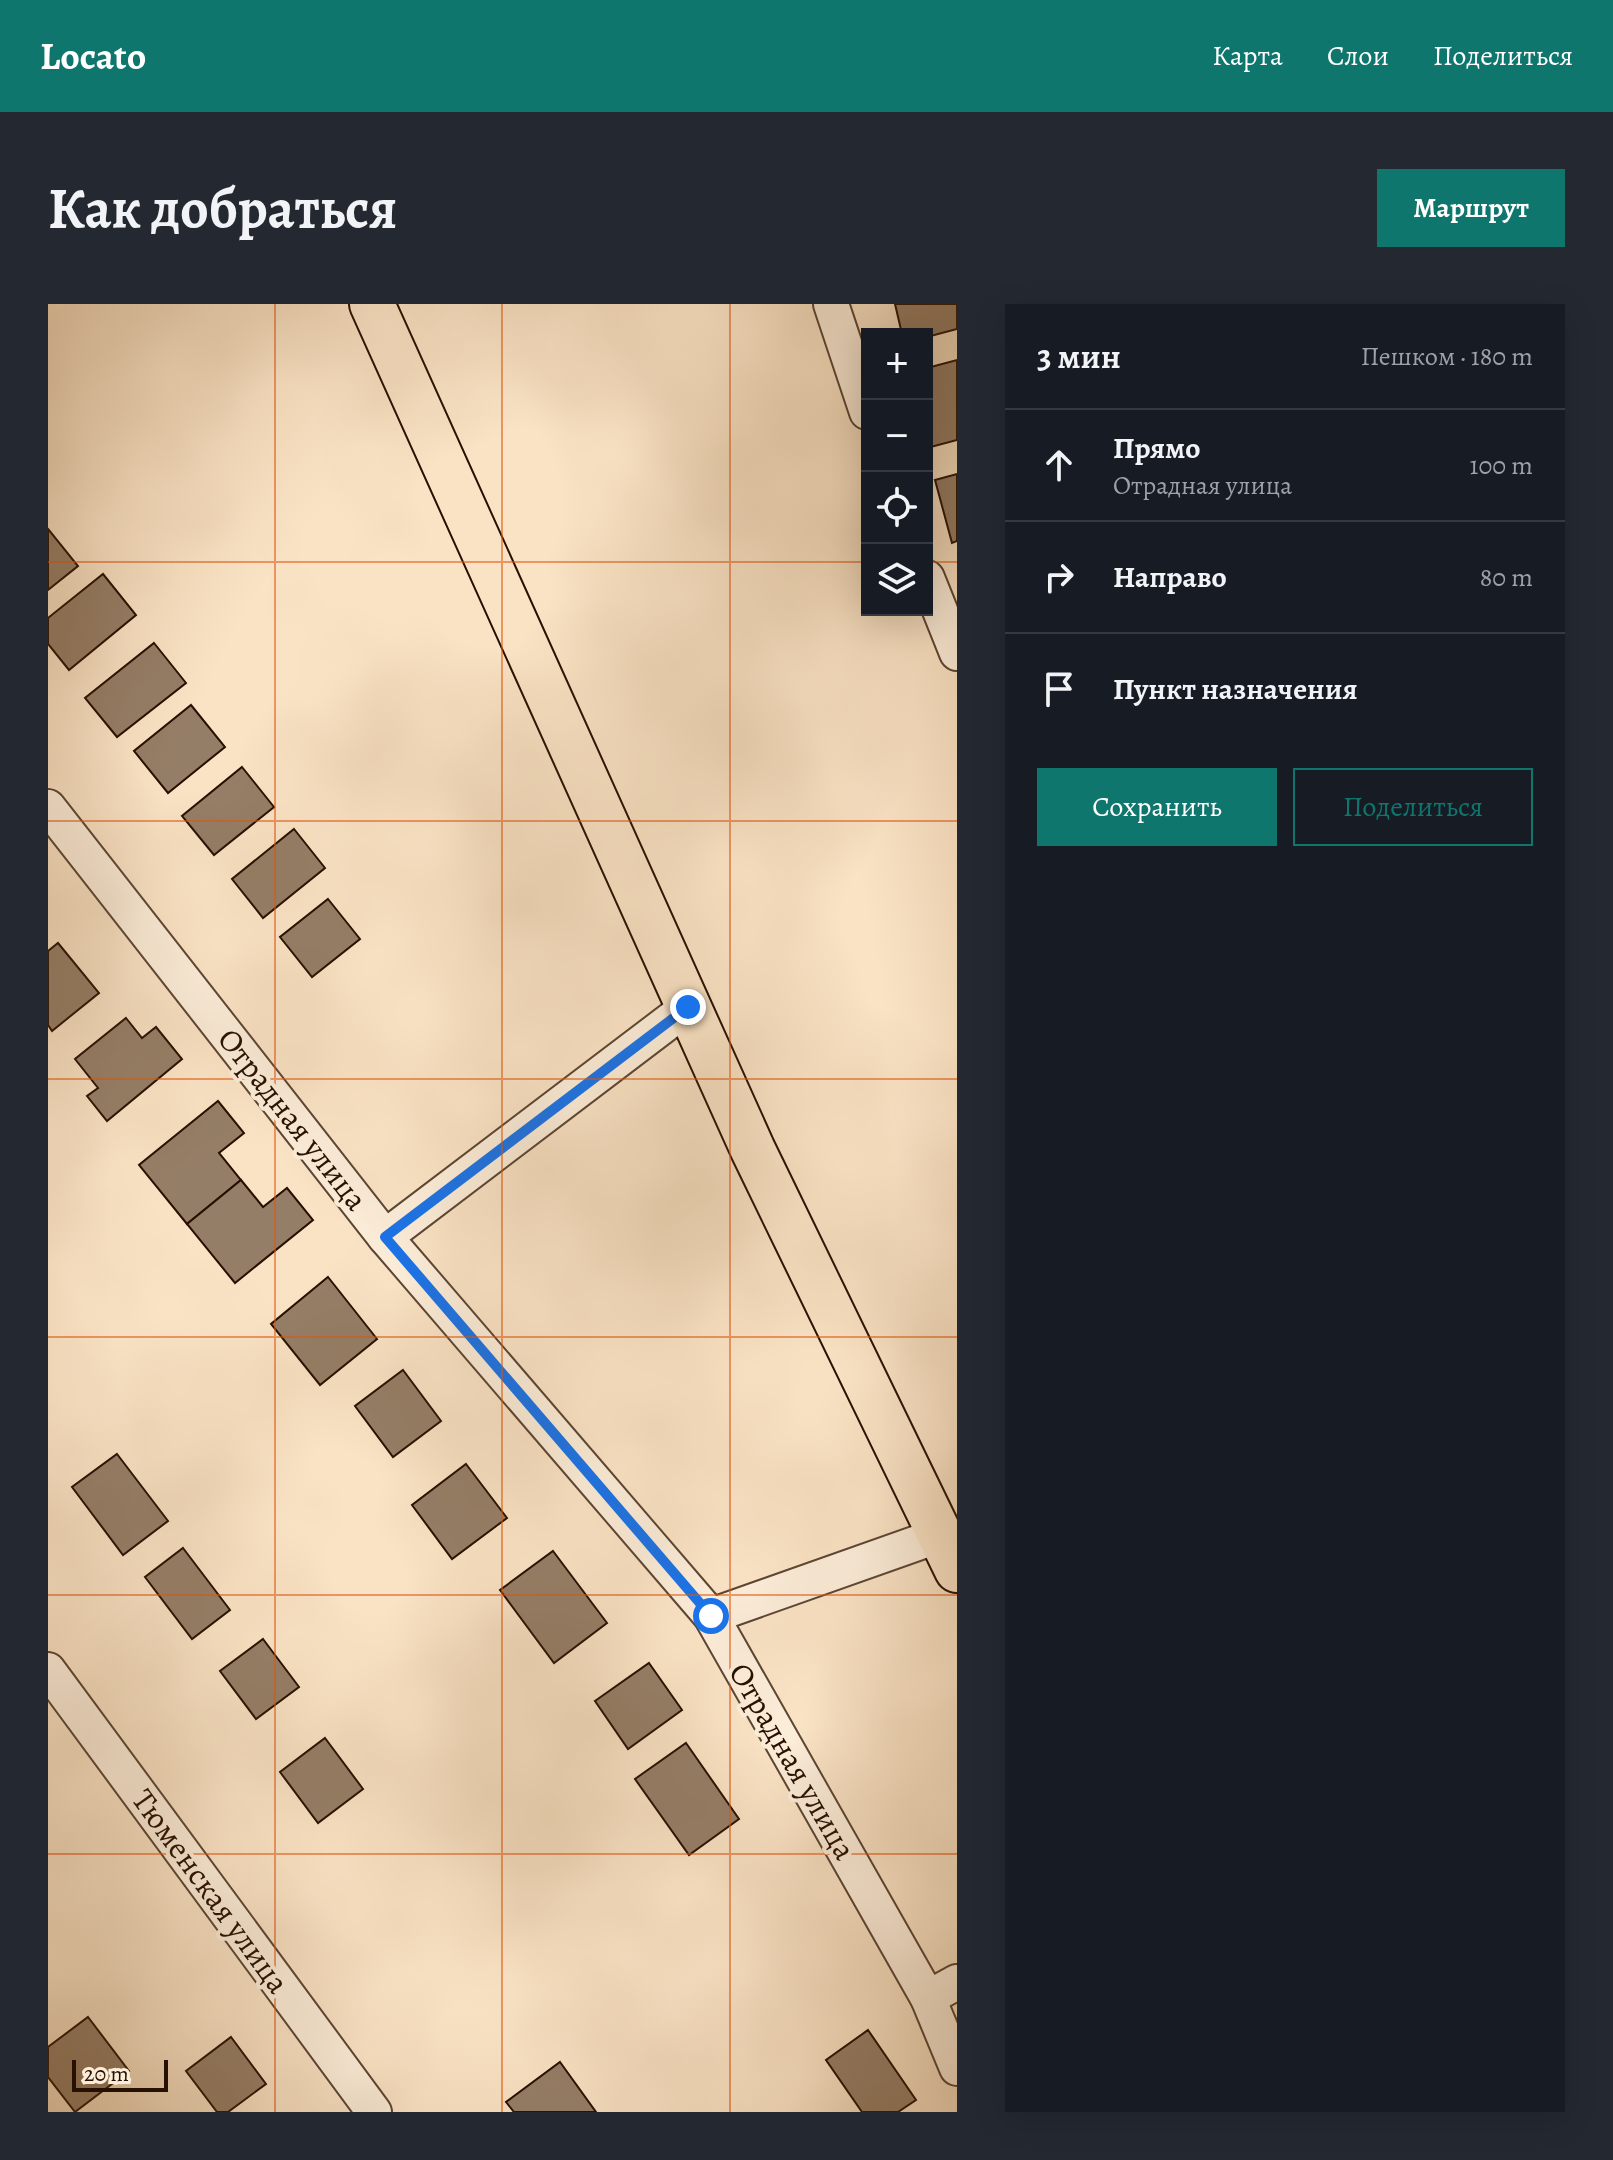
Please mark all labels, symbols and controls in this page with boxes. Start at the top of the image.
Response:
text: Locato [40,30,146,82]
text: Карта [1212,37,1283,75]
text: Слои [1327,37,1389,75]
text: Поделиться [1433,37,1573,75]
button: Маршрут [1377,169,1565,247]
text: Как добраться [48,170,397,246]
map controls [861,328,933,616]
button: + [861,328,933,400]
text: 3 мин [1037,333,1121,380]
text: Пешком · 180 m [1361,339,1533,374]
button: − [861,400,933,472]
text: Прямо [1113,428,1200,468]
icon: ahead [1037,443,1081,487]
text: 100 m [1470,448,1533,483]
text: Отрадная улица [1113,468,1292,503]
button: locate [861,472,933,544]
button: layers [861,544,933,616]
icon: right [1037,555,1081,599]
text: Направо [1113,557,1227,597]
text: 80 m [1480,560,1533,595]
icon: arrive [1037,667,1081,711]
text: Пункт назначения [1113,669,1358,709]
button: Сохранить [1037,768,1277,846]
button: Поделиться [1293,768,1533,846]
route end [670,989,706,1025]
street label: Отрадная улица [208,1019,378,1220]
route start [693,1598,729,1634]
street label: Отрадная улица [719,1655,867,1868]
street label: Тюменская улица [122,1780,300,2002]
scale bar [72,2056,168,2092]
text: 20 m [84,2059,129,2089]

